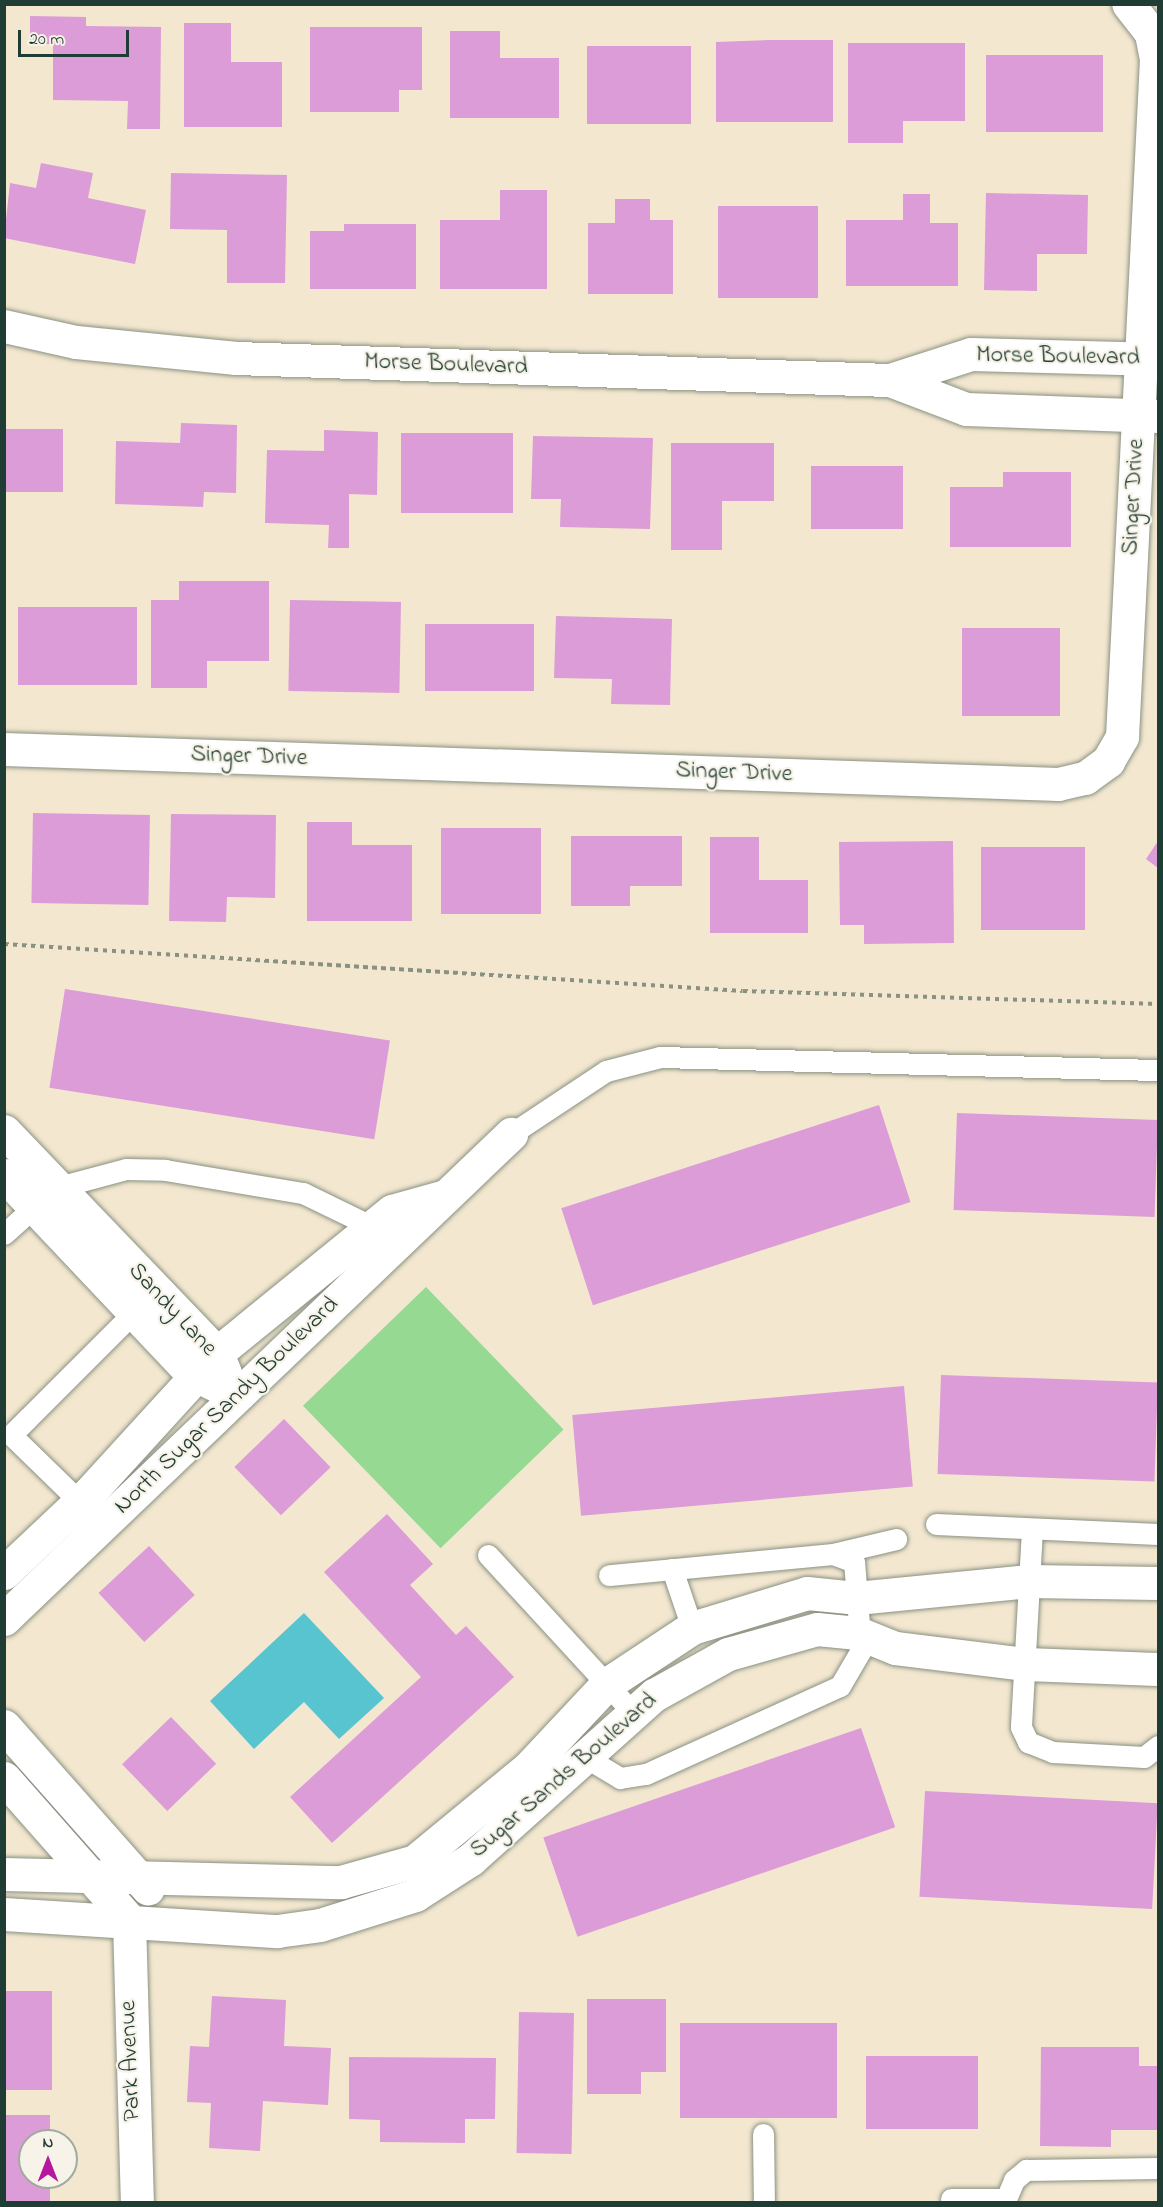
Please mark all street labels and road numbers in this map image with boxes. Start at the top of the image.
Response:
street label: Morse Boulevard [976,341,1140,373]
street label: Morse Boulevard [364,348,528,382]
street label: Singer Drive [1117,438,1151,556]
street label: Singer Drive [190,741,308,773]
street label: Singer Drive [675,757,793,789]
street label: Sandy Lane [121,1257,223,1363]
street label: North Sugar Sandy Boulevard [109,1291,345,1521]
street label: Sugar Sands Boulevard [465,1687,663,1865]
street label: Park Avenue [114,2000,148,2122]

